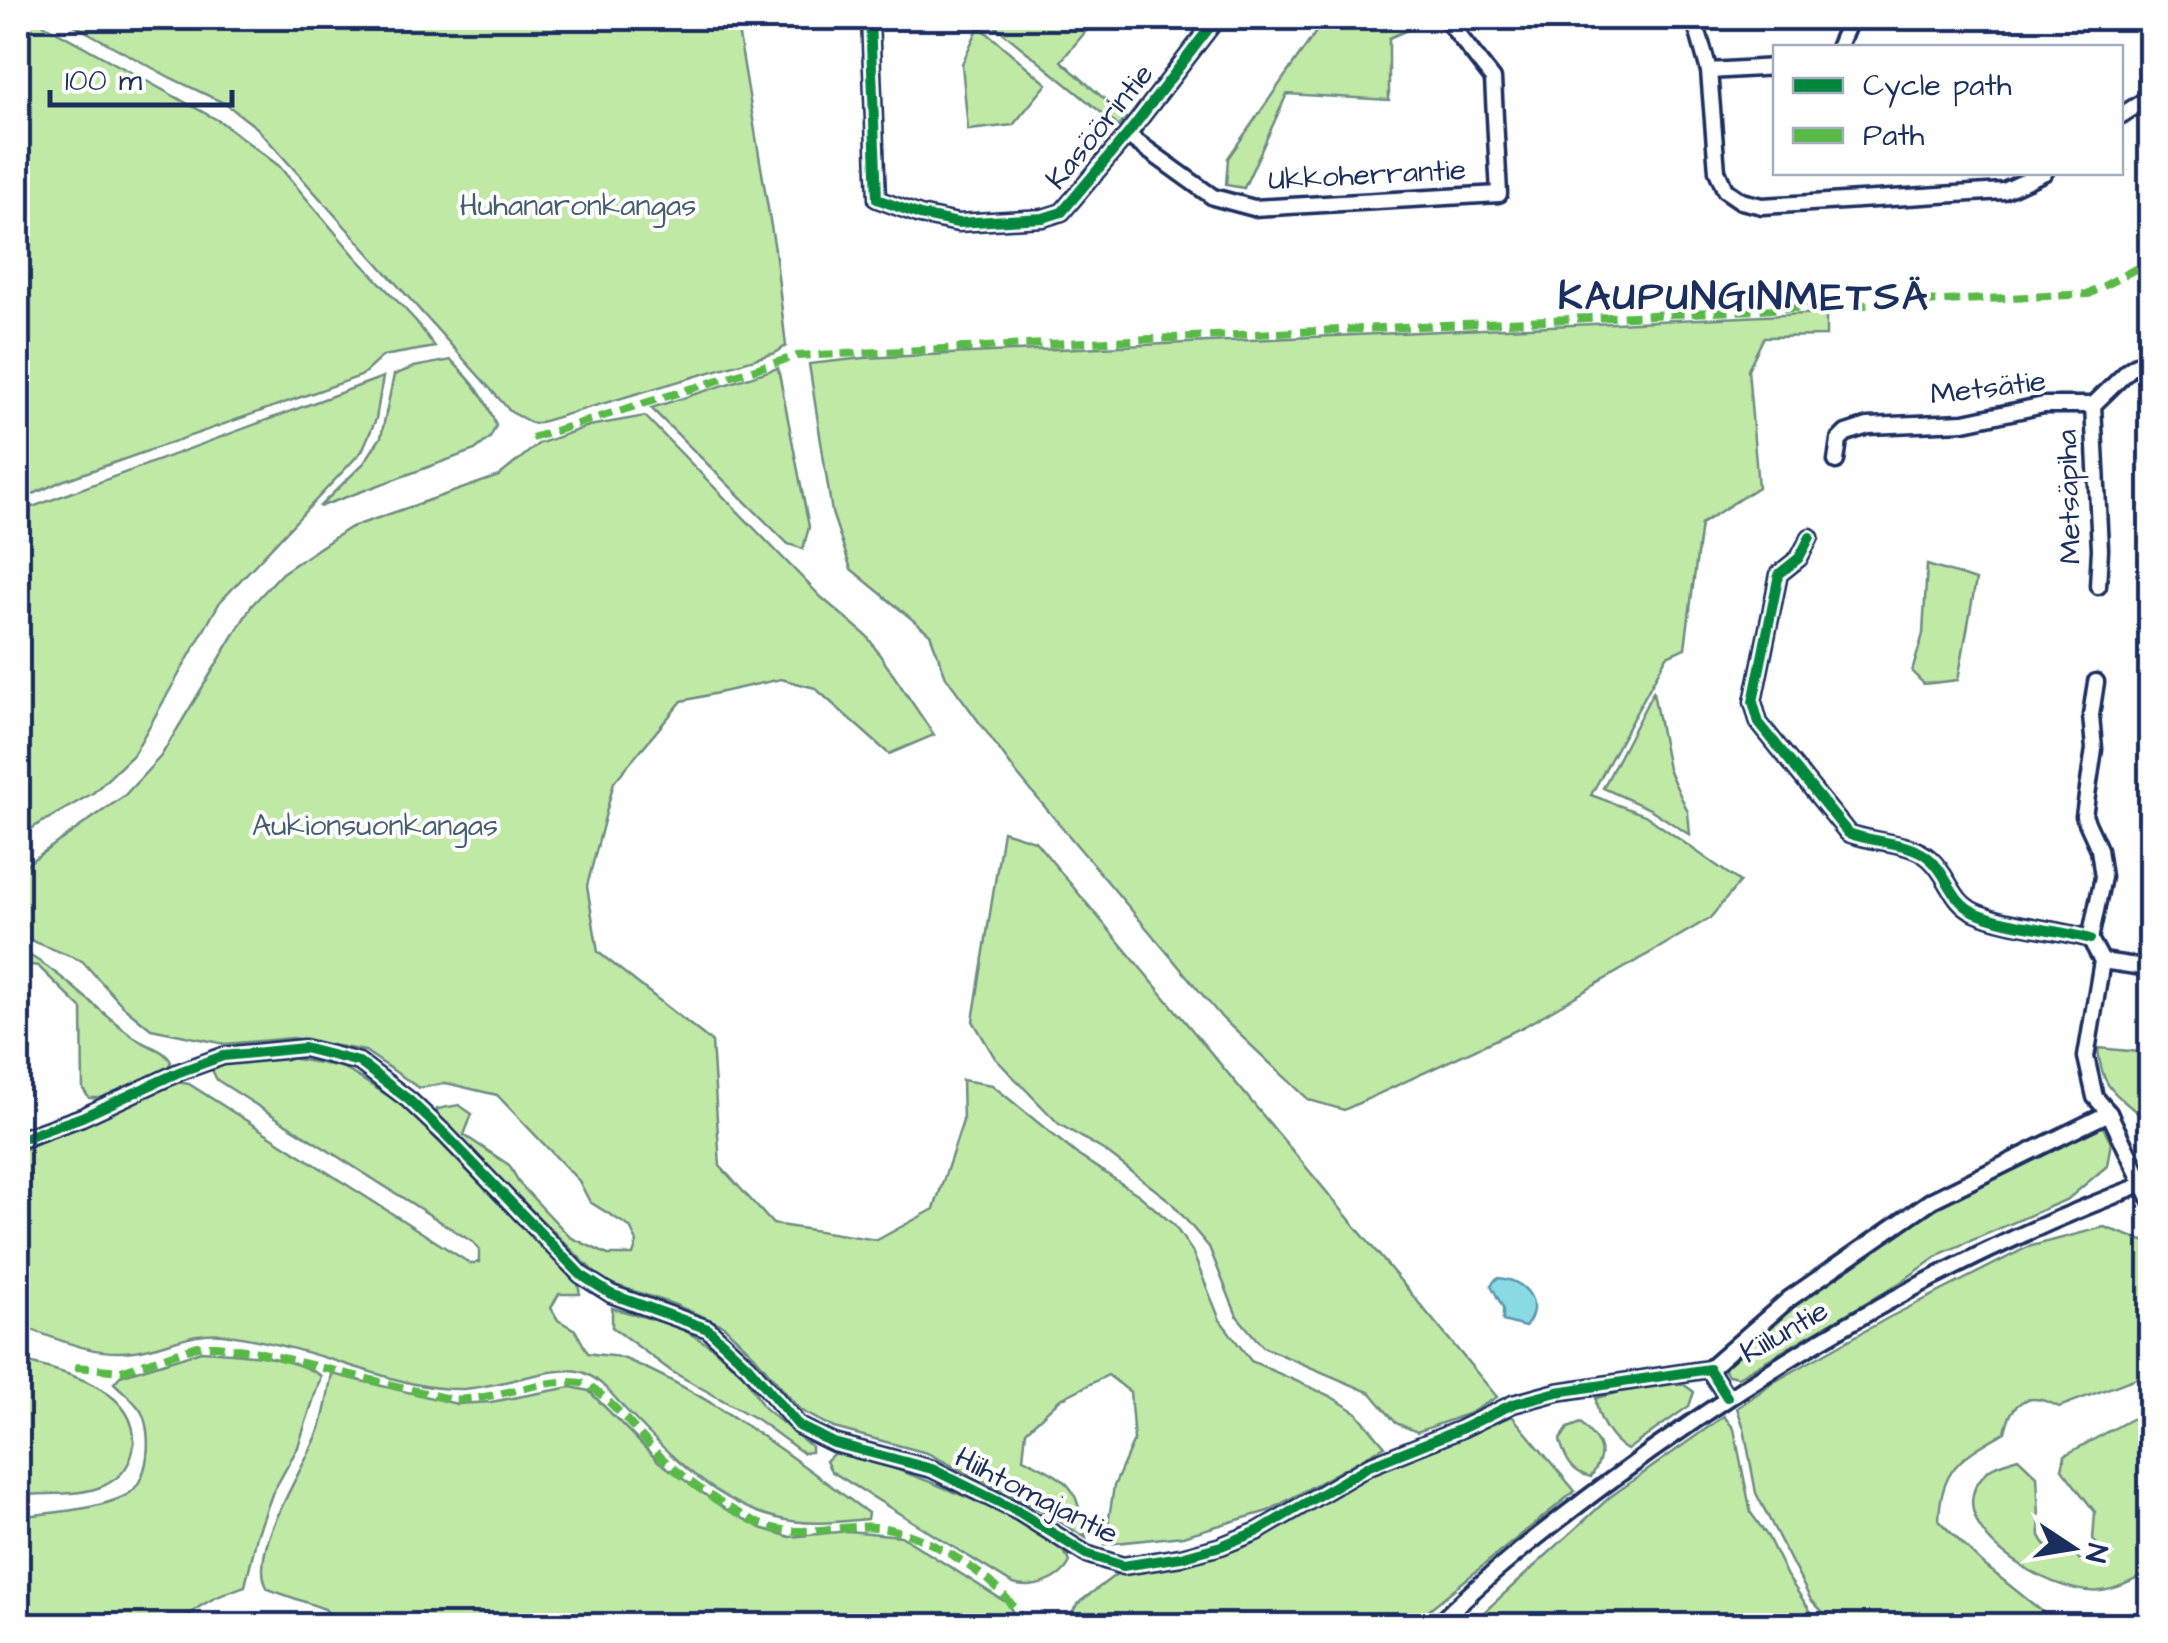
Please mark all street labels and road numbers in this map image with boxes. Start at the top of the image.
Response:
street label: Kasöörintie [1036,55,1164,199]
street label: Ukkoherrantie [1267,149,1467,201]
street label: Metsätie [1928,360,2048,416]
street label: Metsäpiha [2046,429,2092,565]
street label: Kiiluntie [1733,1290,1836,1374]
street label: Hiihtomajantie [948,1437,1125,1555]

